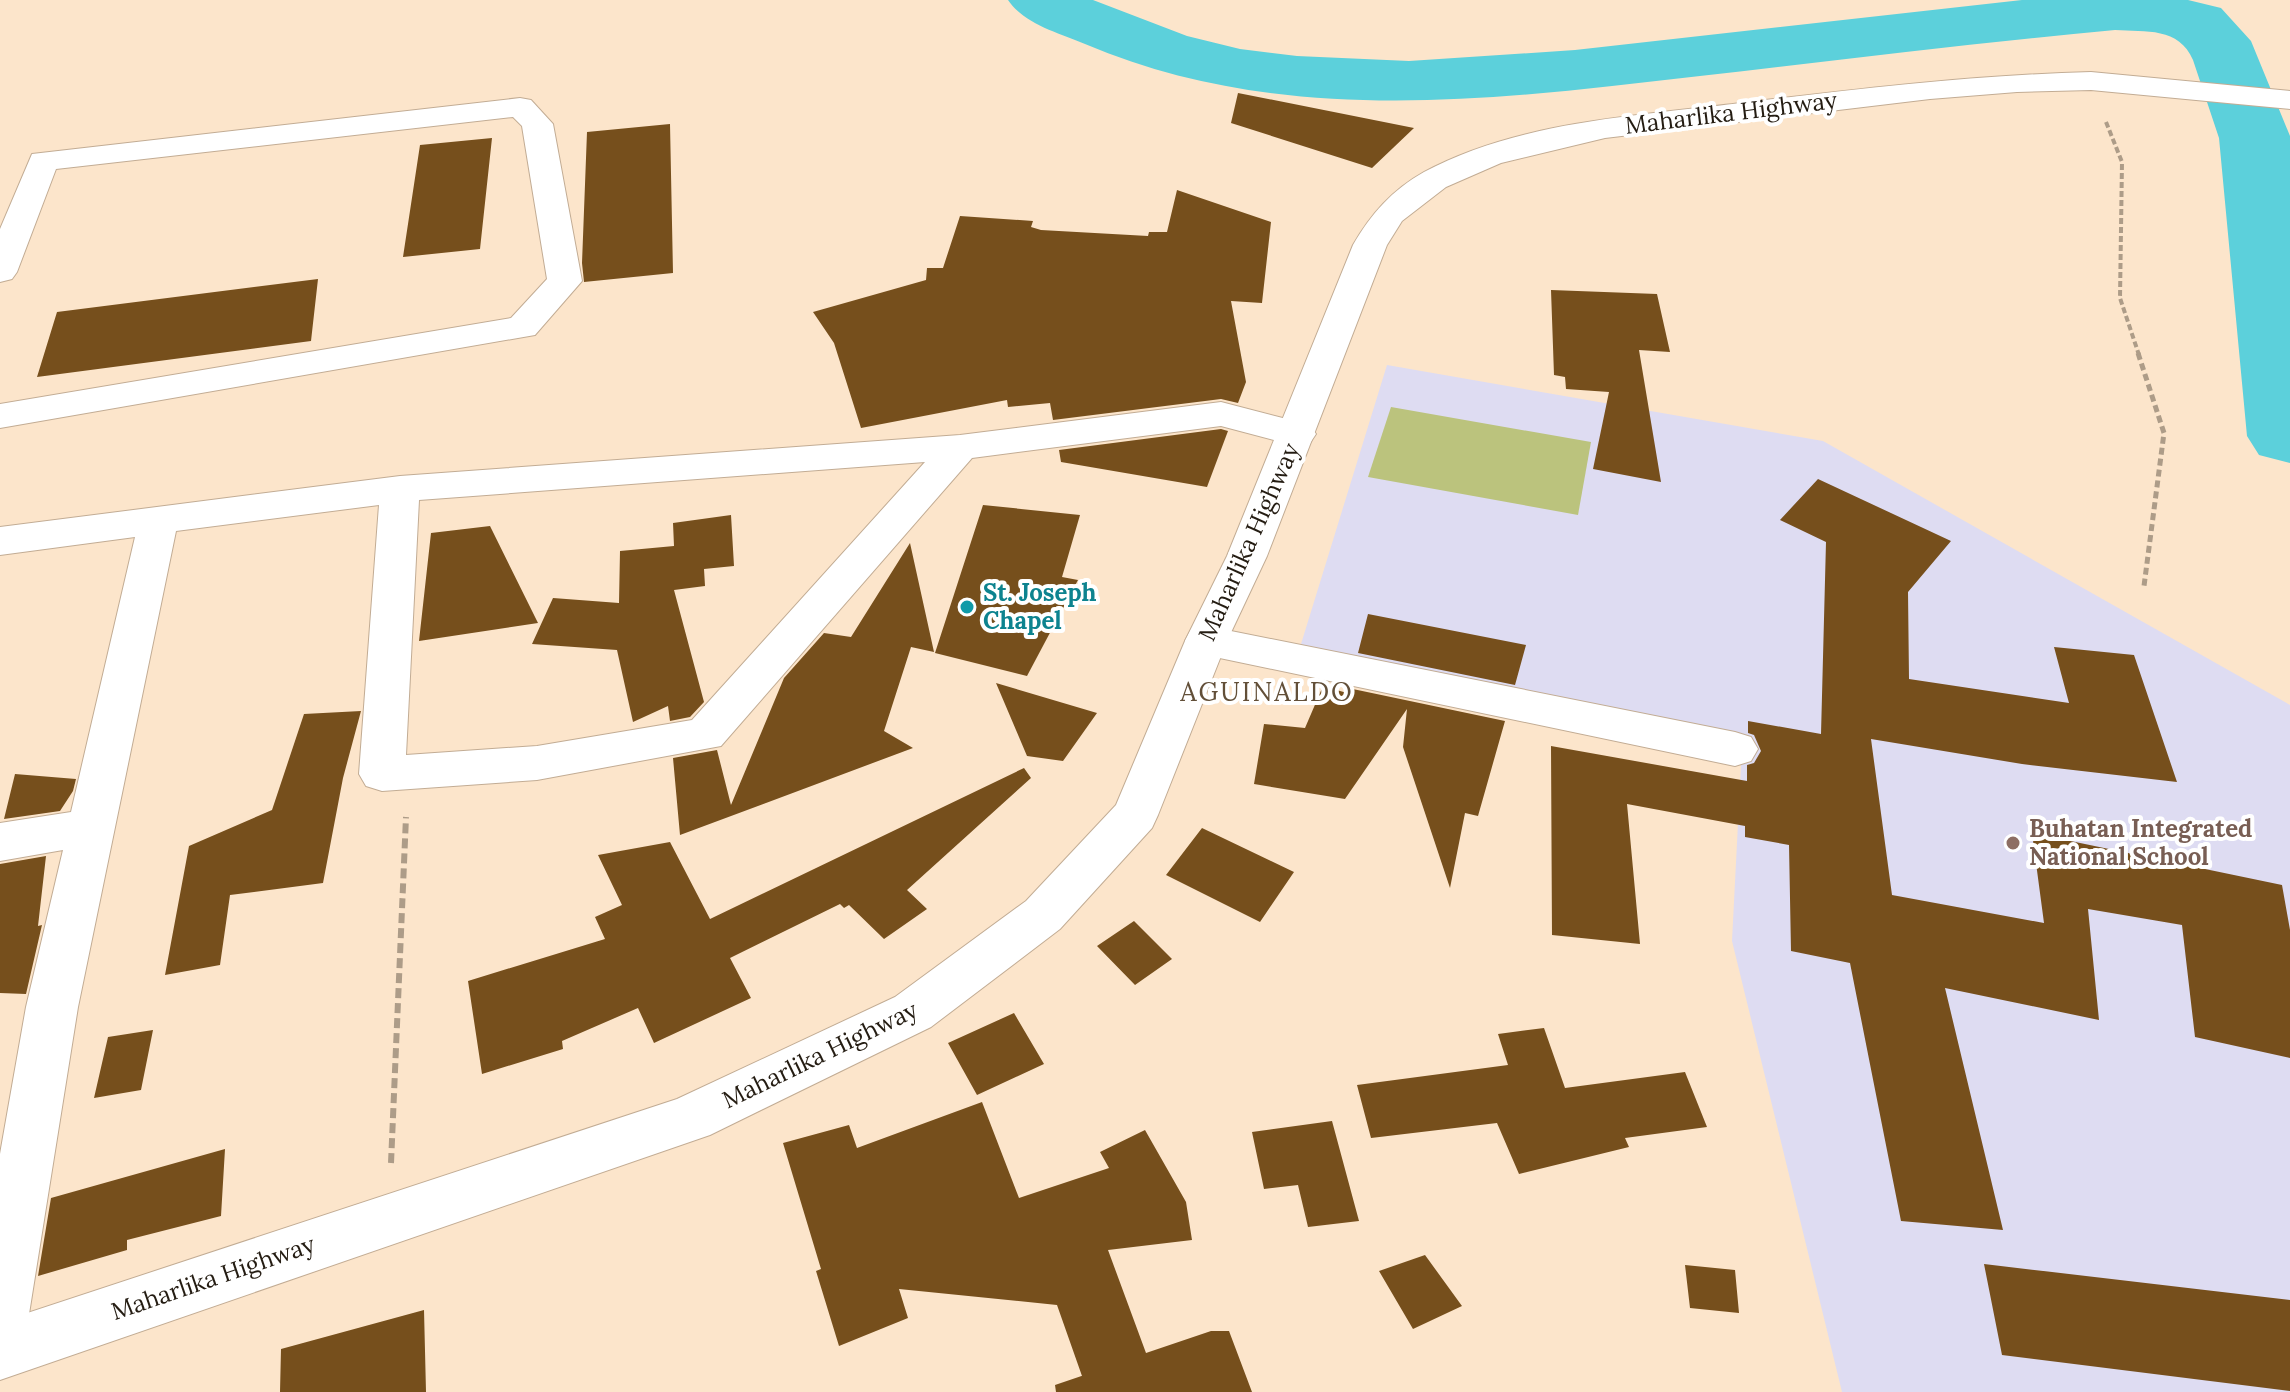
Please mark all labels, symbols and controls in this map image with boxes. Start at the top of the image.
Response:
street label: Maharlika Highway [1623,84,1839,141]
street label: Maharlika Highway [1191,438,1306,646]
place label: St. Joseph Chapel [983,577,1097,636]
marker: St. Joseph Chapel [958,598,976,616]
district label: AGUINALDO [1179,675,1354,708]
place label: Buhatan Integrated National School [2029,813,2252,872]
marker: Buhatan Integrated National School [2004,834,2022,852]
street label: Maharlika Highway [717,994,923,1115]
street label: Maharlika Highway [107,1228,319,1327]

